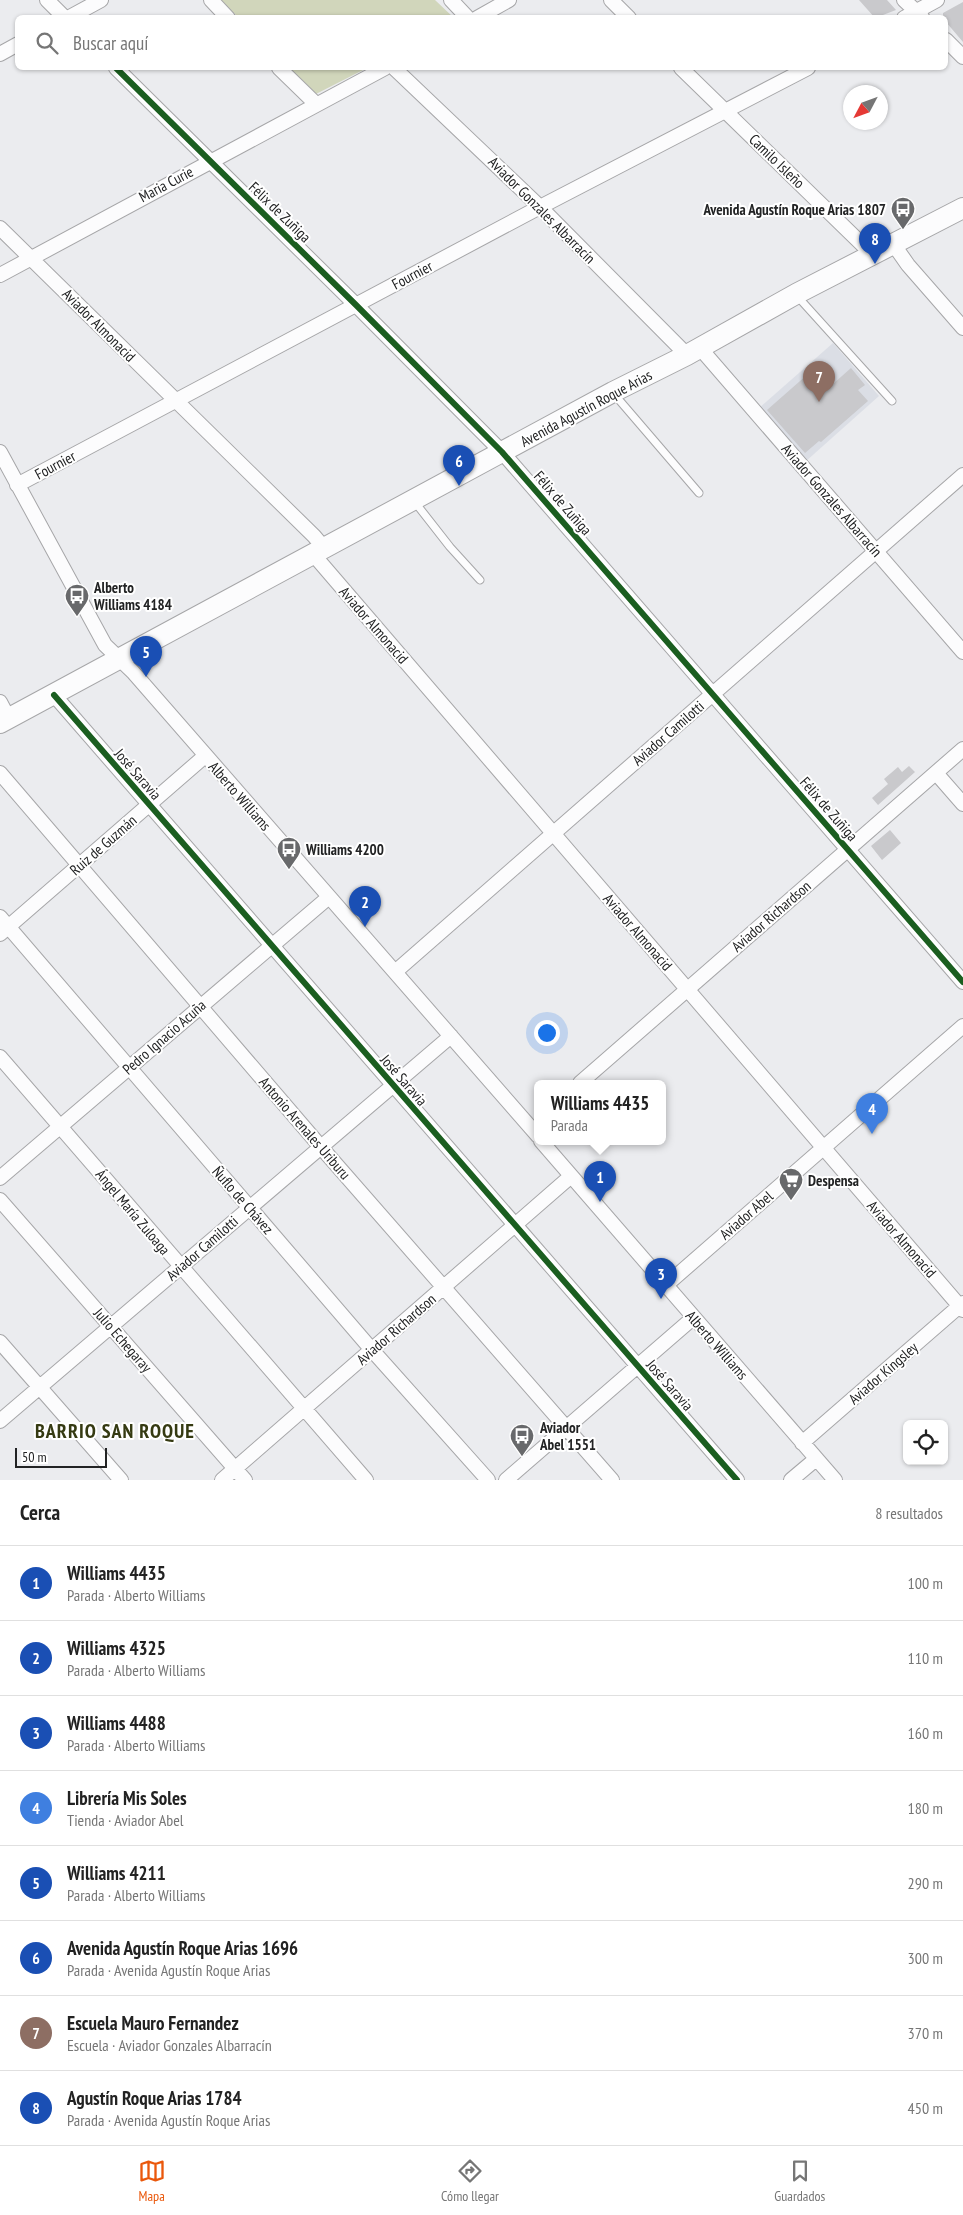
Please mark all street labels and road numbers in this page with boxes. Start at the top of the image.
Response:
street label: Camilo Isleño [745,130,809,192]
street label: Aviador Gonzales Albarracín [484,152,600,268]
street label: Maria Curie [136,162,196,206]
street label: Félix de Zuñiga [245,178,315,246]
street label: Fournier [388,256,436,294]
street label: Aviador Almonacid [58,284,140,366]
street label: Avenida Agustín Roque Arias [517,365,655,451]
street label: Aviador Gonzales Albarracín [778,439,886,561]
street label: Fournier [31,446,79,484]
street label: Félix de Zuñiga [530,467,596,539]
street label: Aviador Almonacid [335,583,413,667]
street label: Aviador Camilotti [628,697,708,769]
street label: José Saravia [110,744,166,804]
street label: Alberto Williams [205,757,275,835]
street label: Félix de Zuñiga [796,773,862,845]
street label: Ruiz de Guzmán [66,811,140,879]
street label: Aviador Richardson [727,876,815,956]
street label: Aviador Almonacid [599,890,677,974]
street label: Pedro Ignacio Acuña [118,996,210,1078]
street label: José Saravia [376,1050,432,1110]
street label: Antonio Arenales Uriburu [255,1073,355,1183]
street label: Ñuflo de Chávez [208,1162,278,1238]
street label: Ángel María Zuloaga [92,1165,174,1259]
street label: Aviador Abel [715,1186,777,1243]
street label: Aviador Almonacid [863,1197,941,1281]
street label: Aviador Camilotti [162,1212,242,1284]
street label: Aviador Richardson [352,1289,440,1369]
street label: Julio Echegaray [89,1303,156,1376]
street label: Alberto Williams [682,1306,752,1384]
street label: Aviador Kingsley [844,1337,922,1408]
street label: José Saravia [642,1355,698,1415]

